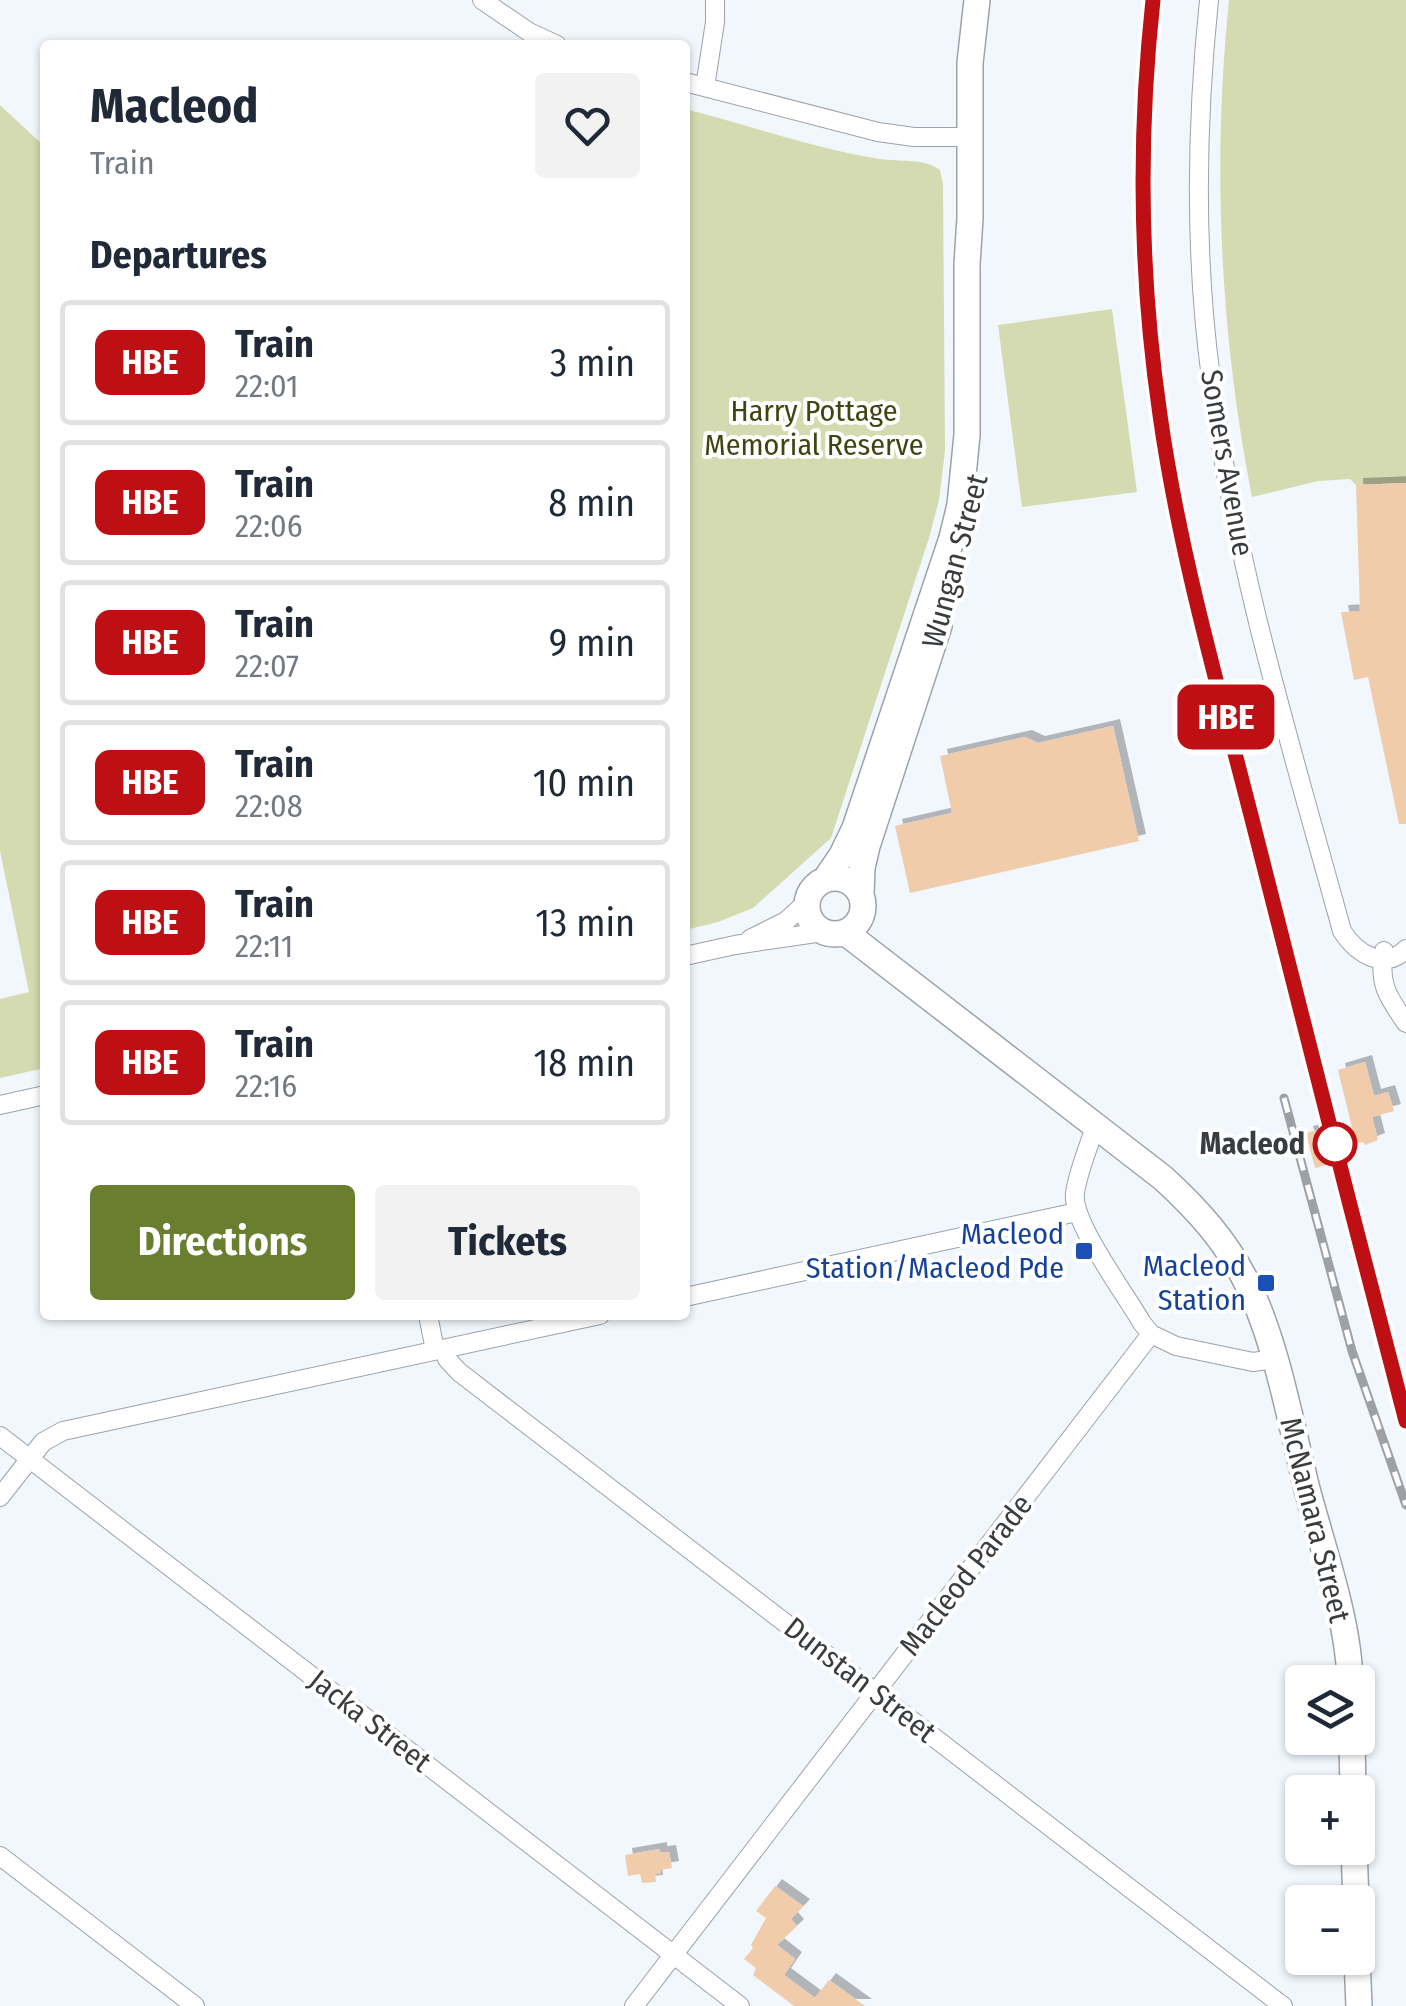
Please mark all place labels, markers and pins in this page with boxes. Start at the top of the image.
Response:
marker: Macleod [1314,1123,1356,1165]
place label: Macleod [1200,1126,1305,1162]
place label: Macleod Station/Macleod Pde [806,1216,1064,1286]
marker: Macleod Station/Macleod Pde [1073,1240,1095,1262]
place label: Macleod Station [1143,1248,1246,1318]
marker: Macleod Station [1255,1272,1277,1294]

